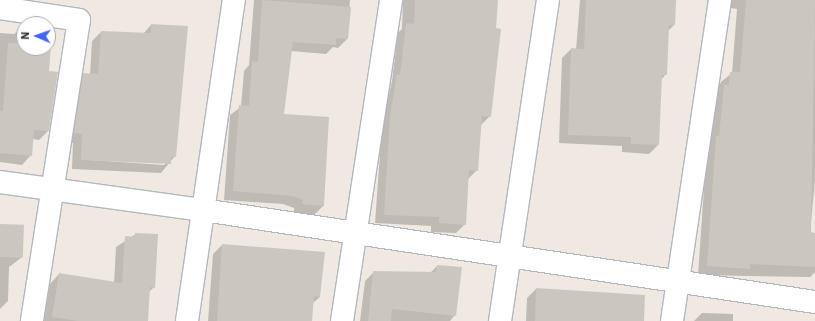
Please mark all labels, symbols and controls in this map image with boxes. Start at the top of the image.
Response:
north arrow [16,16,56,56]
text: N [18,31,32,40]

